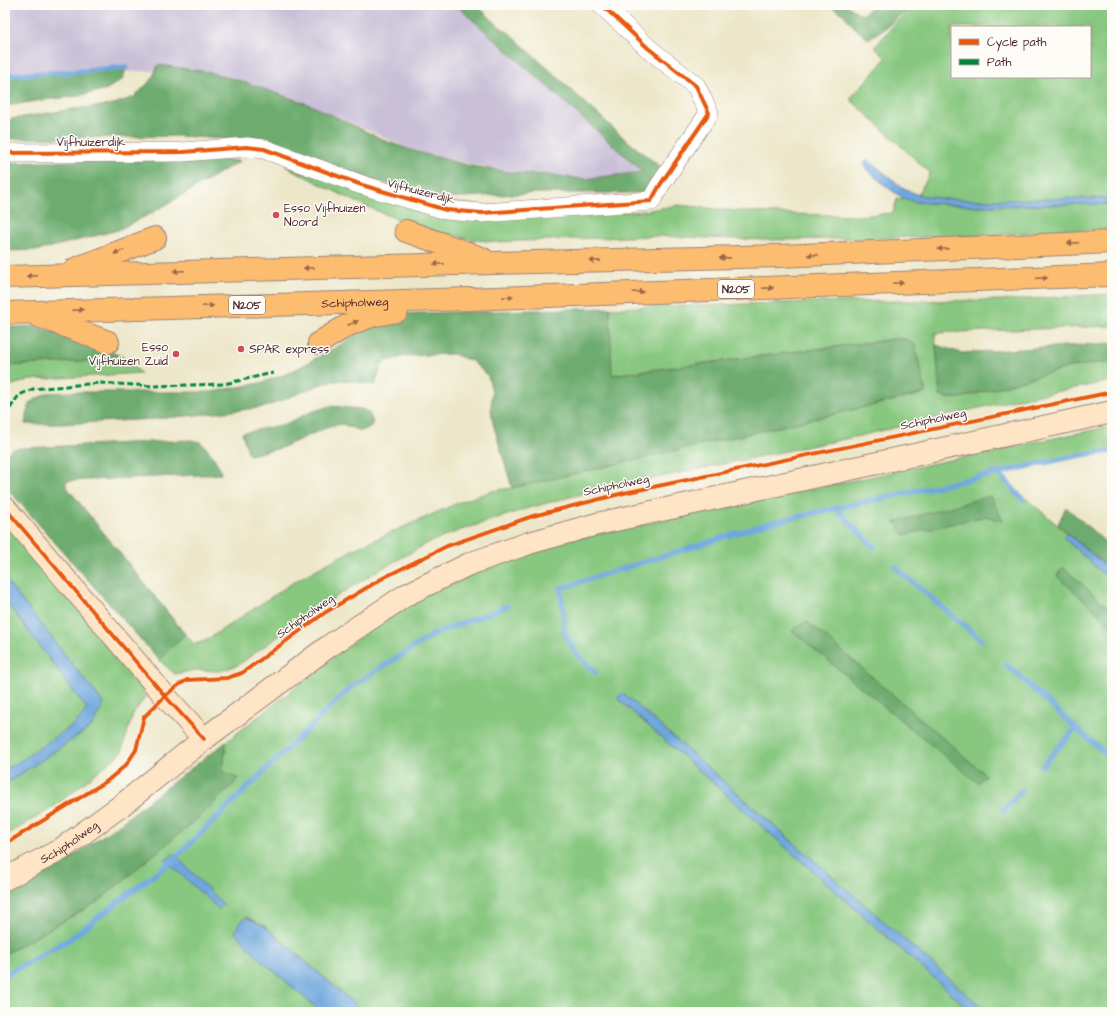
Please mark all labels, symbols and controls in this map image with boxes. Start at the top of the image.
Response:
legend [951,26,1091,78]
text: Cycle path [987,34,1046,52]
text: Path [987,54,1012,71]
street label: Vijfhuizerdijk [57,134,126,151]
street label: Vijfhuizerdijk [385,174,457,209]
place label: Esso Vijfhuizen Noord [284,200,366,231]
marker: Esso Vijfhuizen Noord [271,210,281,220]
one-way arrow [1067,240,1079,247]
one-way arrow [936,246,949,252]
one-way arrow [112,249,124,255]
one-way arrow [806,252,819,258]
one-way arrow [719,254,731,261]
one-way arrow [589,257,601,264]
one-way arrow [433,261,445,268]
one-way arrow [302,265,315,271]
one-way arrow [173,268,185,275]
one-way arrow [26,272,38,279]
one-way arrow [1036,274,1048,281]
road number: N205 [718,280,754,298]
one-way arrow [892,280,905,286]
one-way arrow [762,284,774,291]
one-way arrow [632,289,644,296]
street label: Schipholweg [321,293,389,312]
one-way arrow [502,294,515,300]
road number: N205 [229,296,265,314]
one-way arrow [202,303,214,310]
one-way arrow [72,307,84,314]
one-way arrow [347,320,359,326]
place label: Esso Vijfhuizen Zuid [89,339,168,370]
place label: SPAR express [249,341,329,358]
marker: SPAR express [236,344,246,354]
marker: Esso Vijfhuizen Zuid [171,349,181,359]
street label: Schipholweg [899,404,968,436]
street label: Schipholweg [582,470,651,502]
street label: Schipholweg [273,590,338,643]
street label: Schipholweg [37,817,102,868]

